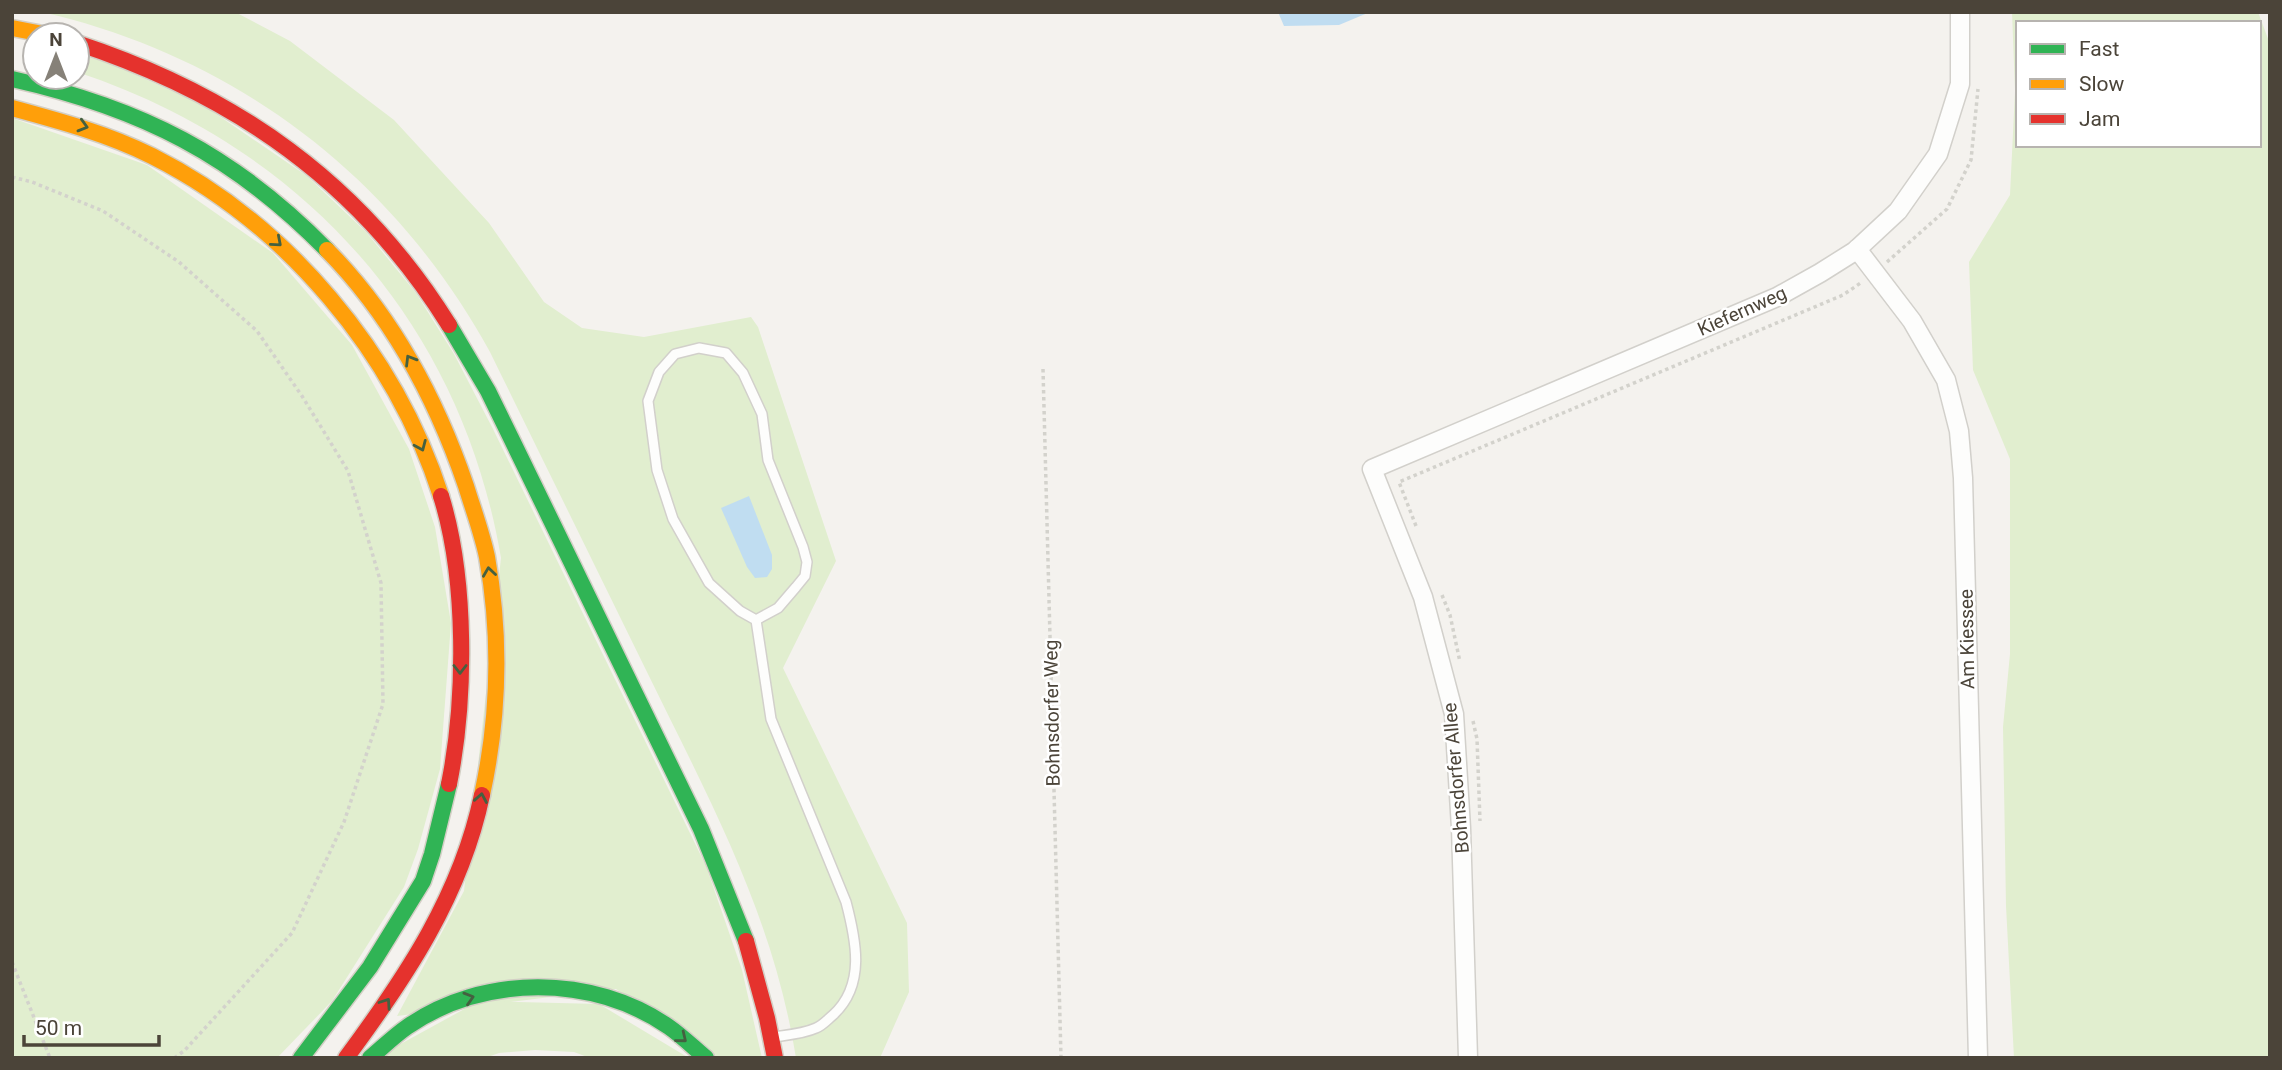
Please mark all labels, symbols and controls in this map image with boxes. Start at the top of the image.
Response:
north arrow [21,21,91,91]
legend [2016,21,2261,147]
text: N [49,28,63,51]
text: Fast [2079,37,2120,61]
text: Slow [2079,72,2125,96]
text: Jam [2079,107,2120,131]
one-way arrow [77,118,89,133]
one-way arrow [269,234,282,246]
street label: Kiefernweg [1694,281,1790,341]
one-way arrow [405,354,418,367]
one-way arrow [413,439,427,452]
one-way arrow [481,566,496,578]
street label: Am Kiessee [1955,589,1979,689]
street label: Bohnsdorfer Weg [1039,640,1065,786]
one-way arrow [452,664,468,674]
street label: Bohnsdorfer Allee [1438,702,1474,854]
one-way arrow [473,792,488,804]
one-way arrow [463,992,475,1006]
one-way arrow [378,997,391,1010]
scale bar [24,1004,159,1048]
text: 50 m [35,1016,82,1040]
one-way arrow [674,1030,687,1042]

